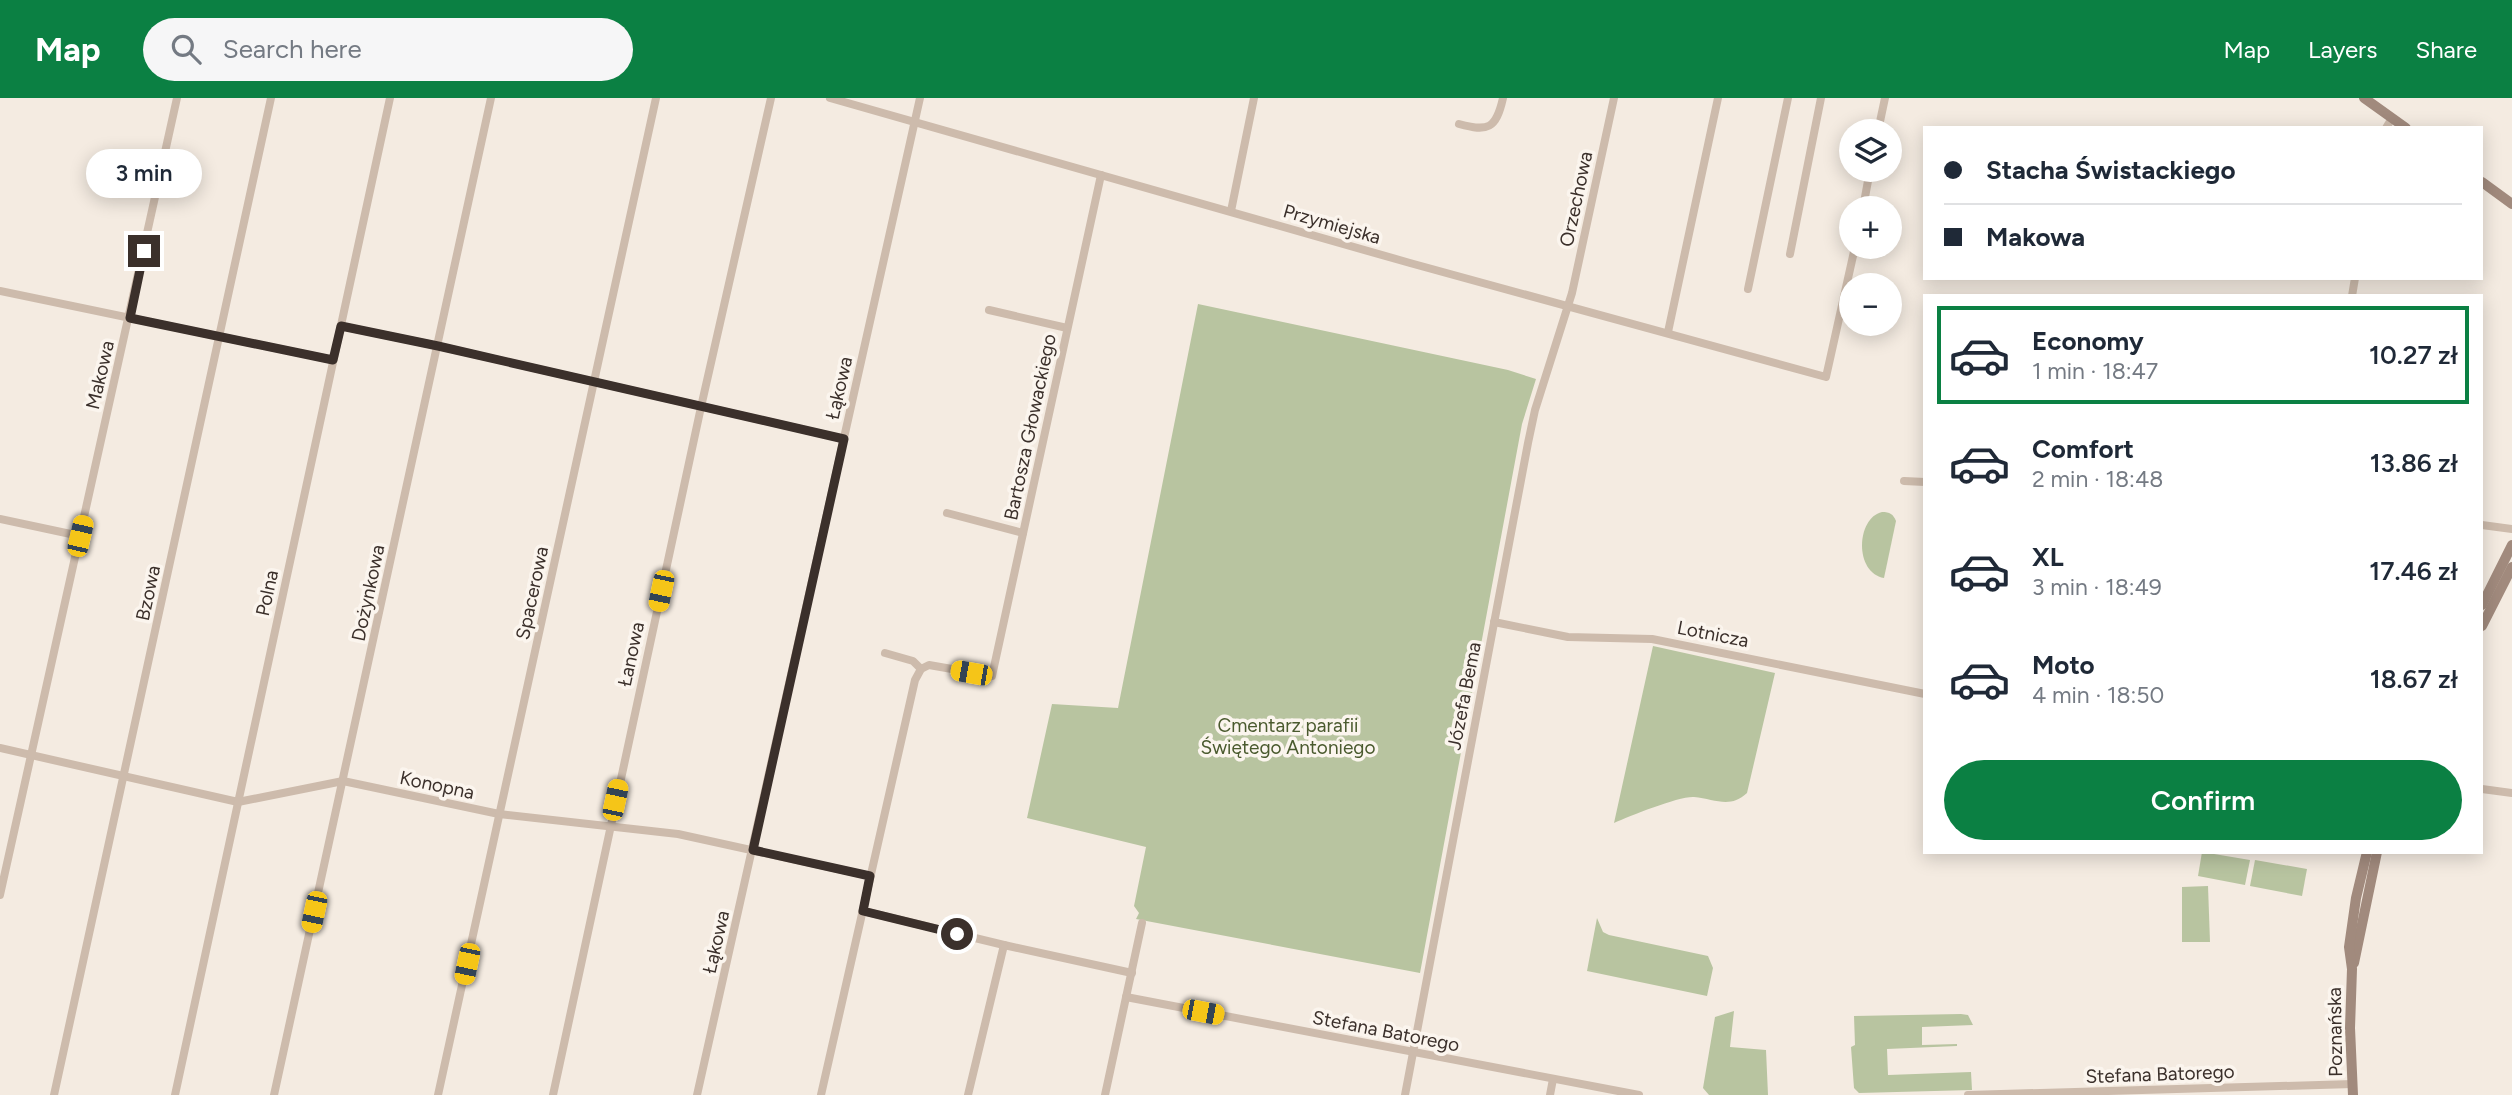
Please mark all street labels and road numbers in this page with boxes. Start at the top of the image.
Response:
street label: Orzechowa [1555,149,1597,249]
street label: Przymiejska [1281,199,1383,249]
street label: Bartosza Głowackiego [999,332,1061,522]
street label: Makowa [81,338,119,412]
street label: Łąkowa [821,354,857,422]
street label: Dożynkowa [347,543,389,643]
street label: Spacerowa [511,544,553,642]
street label: Bzowa [131,563,165,623]
street label: Polna [251,568,283,618]
street label: Lotnicza [1675,616,1751,652]
street label: Łanowa [613,620,649,688]
street label: Józefa Bema [1442,640,1486,752]
street label: Konopna [398,766,476,804]
street label: Łąkowa [698,908,734,976]
street label: Poznańska [2323,987,2347,1077]
street label: Stefana Batorego [1311,1005,1461,1057]
street label: Stefana Batorego [2085,1060,2235,1088]

